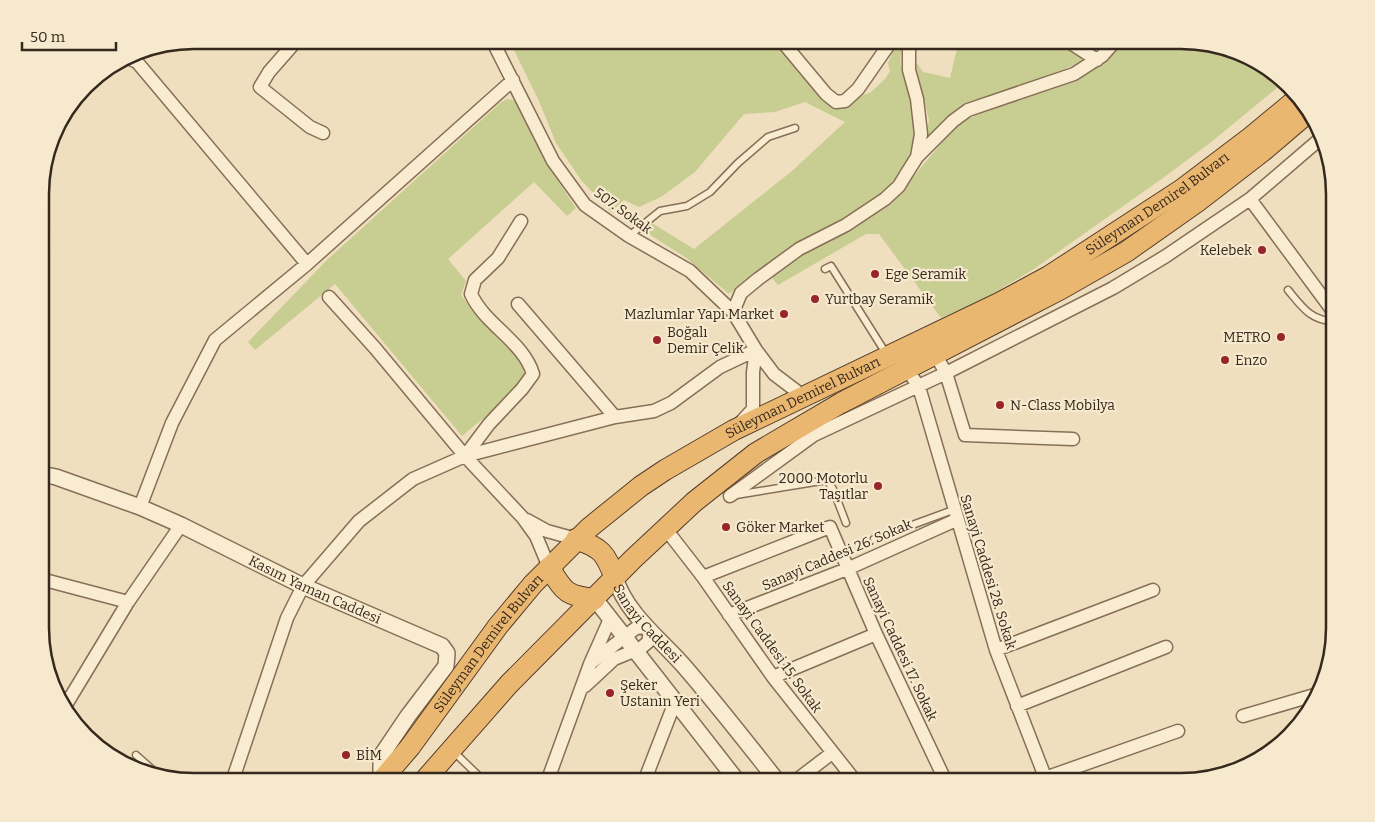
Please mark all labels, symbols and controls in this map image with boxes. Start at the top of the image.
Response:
scale bar [22,20,116,52]
text: 50 m [30,28,66,46]
street label: Süleyman Demirel Bulvarı [1082,148,1232,258]
street label: 507. Sokak [591,184,655,238]
place label: Kelebek [1200,242,1252,259]
marker: Kelebek [1256,244,1268,256]
place label: Ege Seramik [885,266,966,283]
marker: Ege Seramik [869,268,881,280]
place label: Yurtbay Seramik [825,291,933,308]
marker: Yurtbay Seramik [809,293,821,305]
place label: Mazlumlar Yapı Market [624,306,774,323]
marker: Mazlumlar Yapı Market [778,308,790,320]
place label: Boğalı Demir Çelik [667,324,744,357]
place label: METRO [1223,329,1271,346]
marker: METRO [1275,331,1287,343]
marker: Boğalı Demir Çelik [651,334,663,346]
place label: Enzo [1235,352,1267,369]
street label: Süleyman Demirel Bulvarı [722,353,883,442]
marker: Enzo [1219,354,1231,366]
place label: N-Class Mobilya [1010,397,1115,414]
marker: N-Class Mobilya [994,399,1006,411]
place label: 2000 Motorlu Taşıtlar [779,470,868,503]
marker: 2000 Motorlu Taşıtlar [872,480,884,492]
street label: Sanayi Caddesi 28. Sokak [956,493,1020,652]
street label: Sanayi Caddesi 26. Sokak [759,516,915,594]
place label: Göker Market [736,519,824,536]
marker: Göker Market [720,521,732,533]
street label: Kasım Yaman Caddesi [246,552,384,627]
street label: Süleyman Demirel Bulvarı [429,570,547,716]
street label: Sanayi Caddesi 17. Sokak [859,574,941,724]
street label: Sanayi Caddesi 15. Sokak [719,578,825,716]
street label: Sanayi Caddesi [610,581,685,666]
place label: Şeker Ustanın Yeri [620,677,700,710]
marker: Şeker Ustanın Yeri [604,687,616,699]
place label: BİM [356,747,382,764]
marker: BİM [340,749,352,761]

